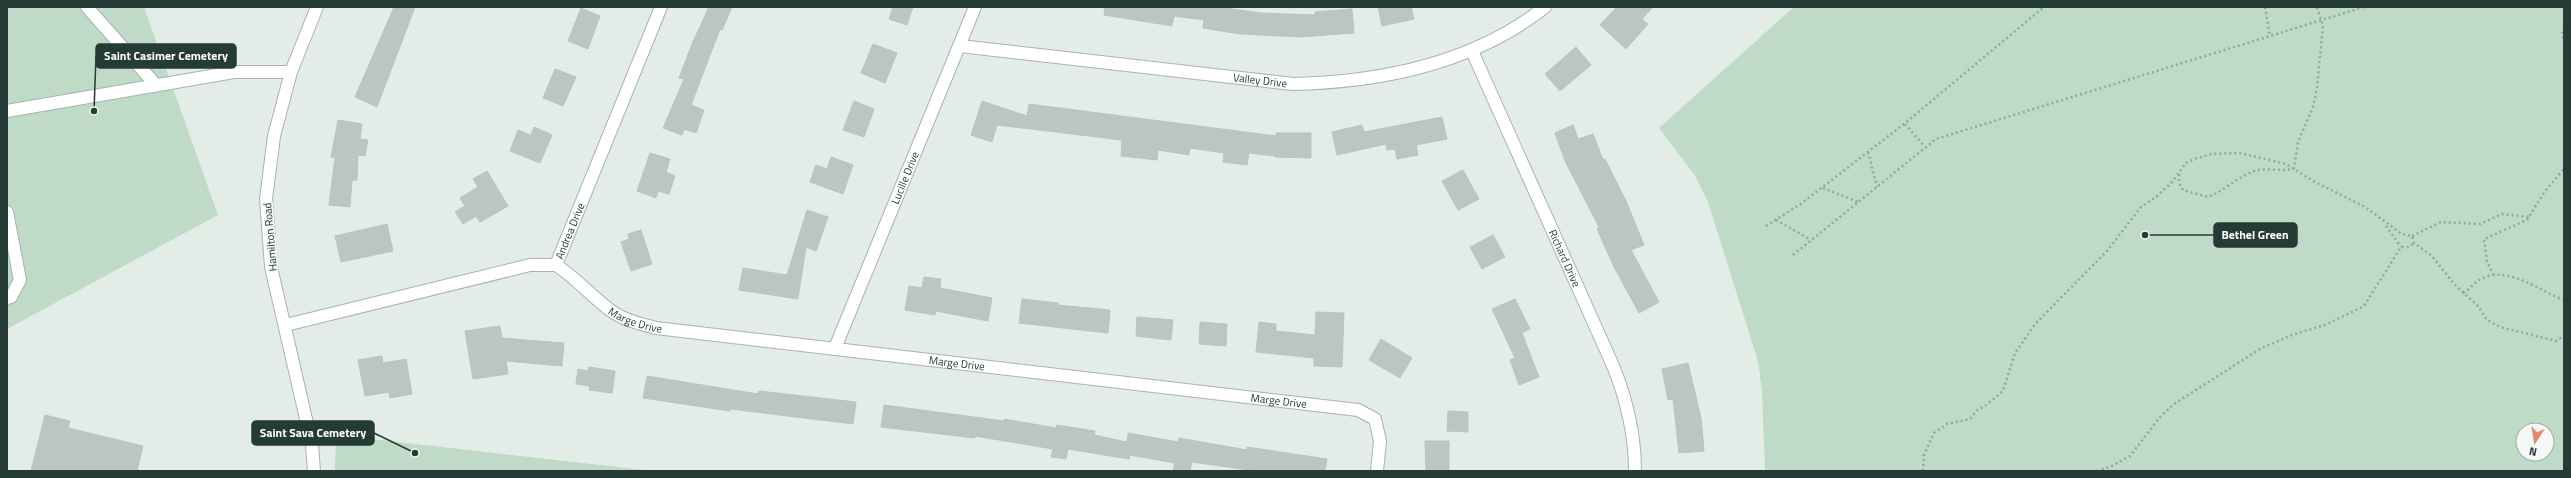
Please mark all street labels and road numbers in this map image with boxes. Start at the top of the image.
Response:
street label: Valley Drive [1232,69,1288,91]
street label: Lucille Drive [887,149,923,206]
street label: Andrea Drive [551,200,589,262]
street label: Hamilton Road [259,202,281,272]
street label: Richard Drive [1545,227,1585,290]
street label: Marge Drive [605,303,663,337]
street label: Marge Drive [928,352,986,374]
street label: Marge Drive [1250,390,1308,412]

